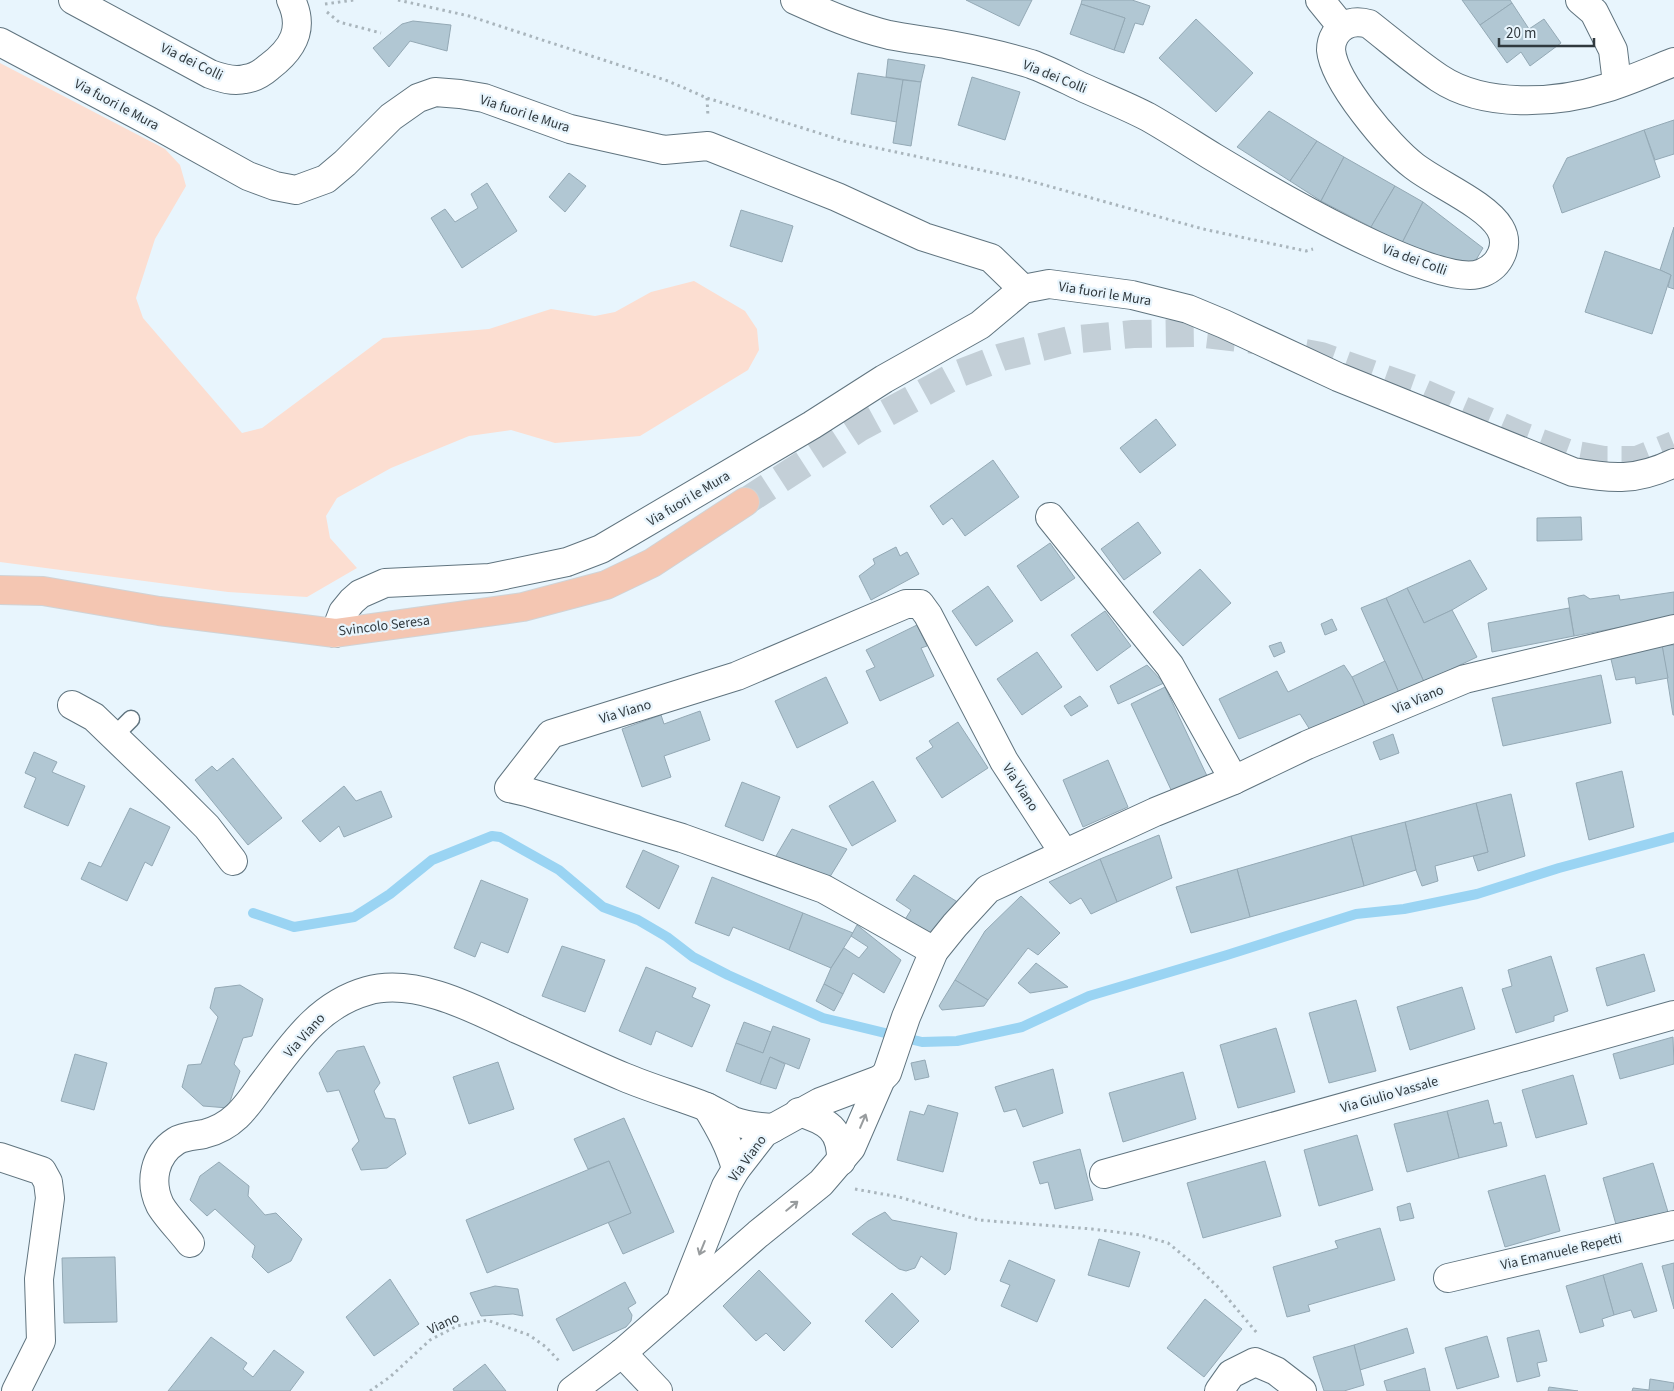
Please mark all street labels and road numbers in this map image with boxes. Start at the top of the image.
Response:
street label: Via dei Colli [157,38,226,86]
street label: Via dei Colli [1020,55,1090,99]
street label: Via fuori le Mura [71,74,163,136]
street label: Via fuori le Mura [477,90,572,138]
street label: Via dei Colli [1379,239,1450,281]
street label: Via fuori le Mura [1057,277,1153,311]
street label: Via fuori le Mura [643,466,734,532]
street label: Svincolo Seresa [337,610,431,642]
street label: Via Viano [1390,680,1447,720]
street label: Via Viano [597,695,654,729]
street label: Via Viano [997,760,1043,815]
street label: Via Viano [279,1009,330,1062]
street label: Via Giulio Vassale [1338,1071,1441,1118]
street label: Via Viano [724,1131,772,1186]
street label: Via Emanuele Repetti [1499,1228,1624,1276]
street label: Viano [424,1308,463,1340]

